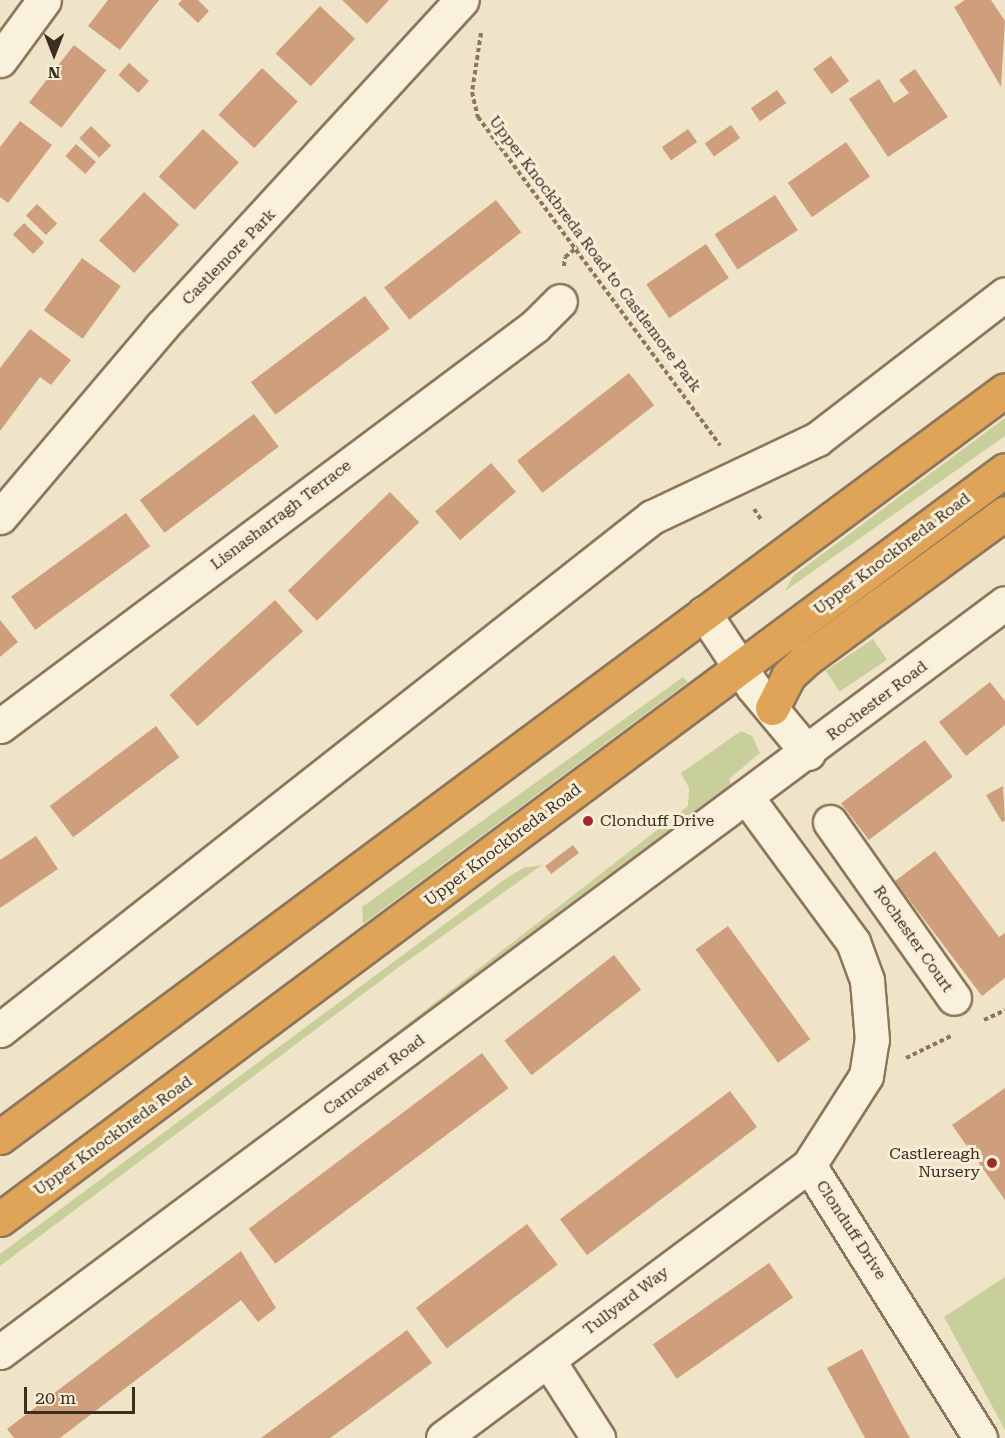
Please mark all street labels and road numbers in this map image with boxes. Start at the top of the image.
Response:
street label: Upper Knockbreda Road to Castlemore Park [485,112,705,396]
street label: Castlemore Park [178,205,280,309]
street label: Lisnasharragh Terrace [207,456,355,574]
street label: Upper Knockbreda Road [810,489,974,619]
street label: Rochester Road [823,657,931,745]
street label: Upper Knockbreda Road [421,780,585,910]
street label: Rochester Court [869,882,957,996]
street label: Carncaver Road [320,1031,428,1119]
street label: Upper Knockbreda Road [30,1072,196,1200]
street label: Clonduff Drive [812,1177,890,1283]
street label: Tullyard Way [579,1263,673,1339]

